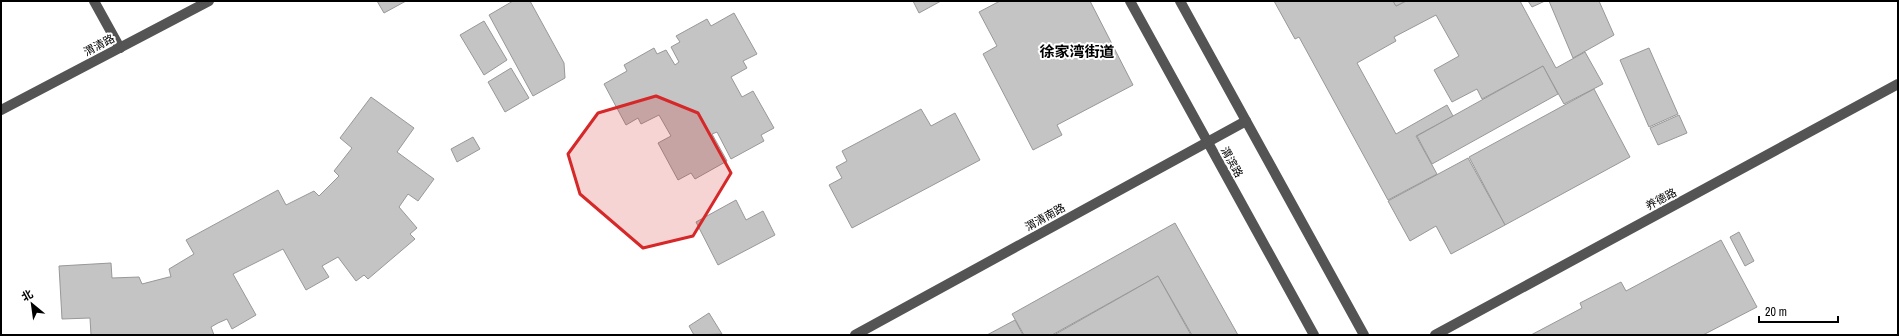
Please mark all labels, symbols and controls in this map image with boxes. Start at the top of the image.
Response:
street label: 渭清路 [81,31,117,59]
district label: 徐家湾街道 [1039,41,1115,62]
street label: 渭滨路 [1218,144,1246,180]
street label: 养德路 [1643,185,1679,213]
street label: 渭清南路 [1022,200,1068,234]
north arrow [12,284,52,324]
text: 北 [19,286,35,304]
scale bar [1759,298,1838,324]
text: 20 m [1765,304,1787,320]

